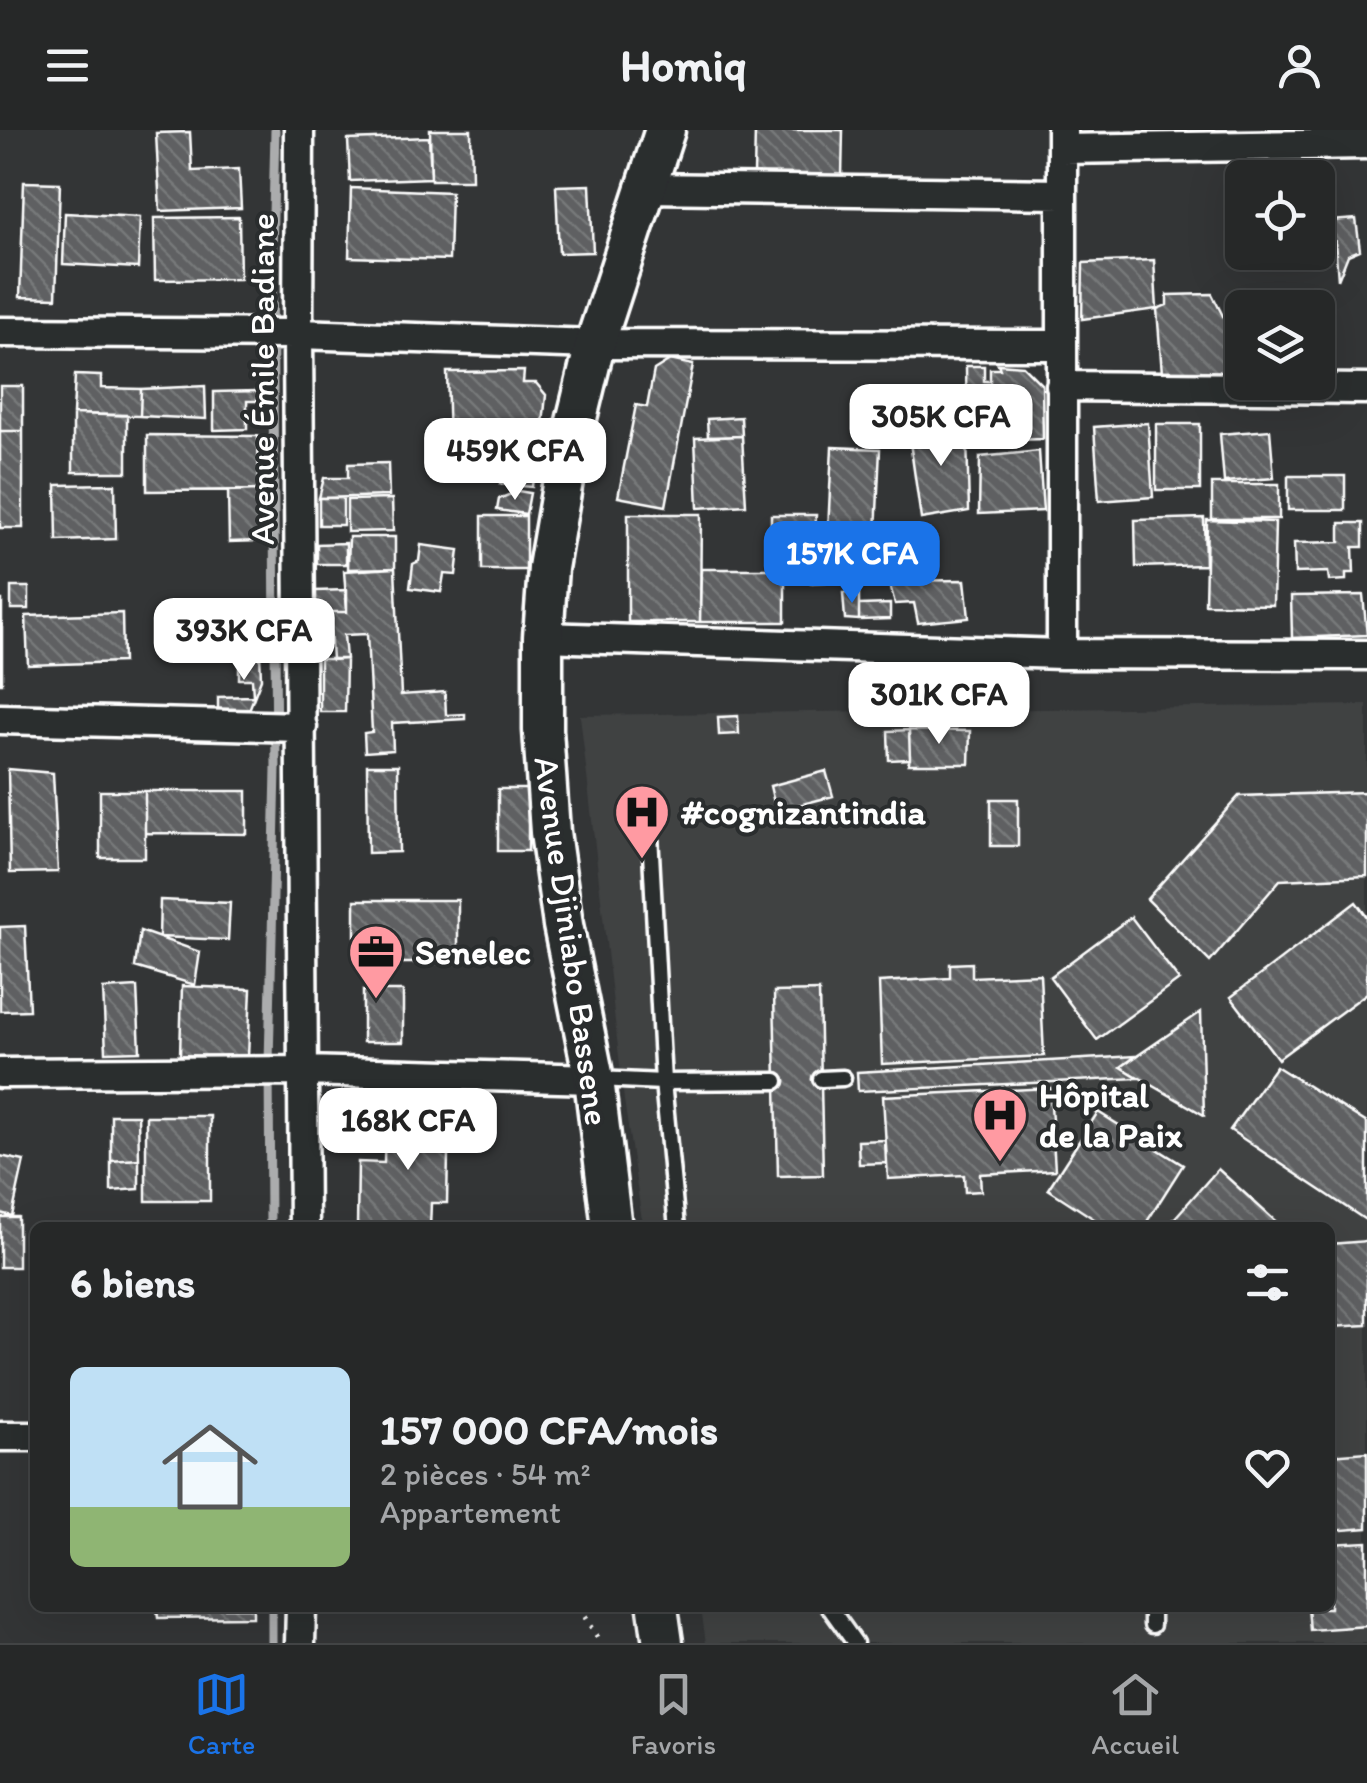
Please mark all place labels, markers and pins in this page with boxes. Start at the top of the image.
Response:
pin: 305K CFA [838,384,1044,469]
pin: 459K CFA [412,418,618,503]
pin: 157K CFA [749,521,955,606]
pin: 393K CFA [141,598,347,683]
pin: 301K CFA [836,662,1042,747]
hospital icon: #cognizantindia [612,782,672,861]
place label: #cognizantindia [680,791,926,833]
office icon: Senelec [346,922,406,1001]
place label: Senelec [415,931,531,973]
place label: Hôpital de la Paix [1039,1074,1183,1156]
hospital icon: Hôpital de la Paix [970,1085,1030,1164]
pin: 168K CFA [305,1088,511,1173]

